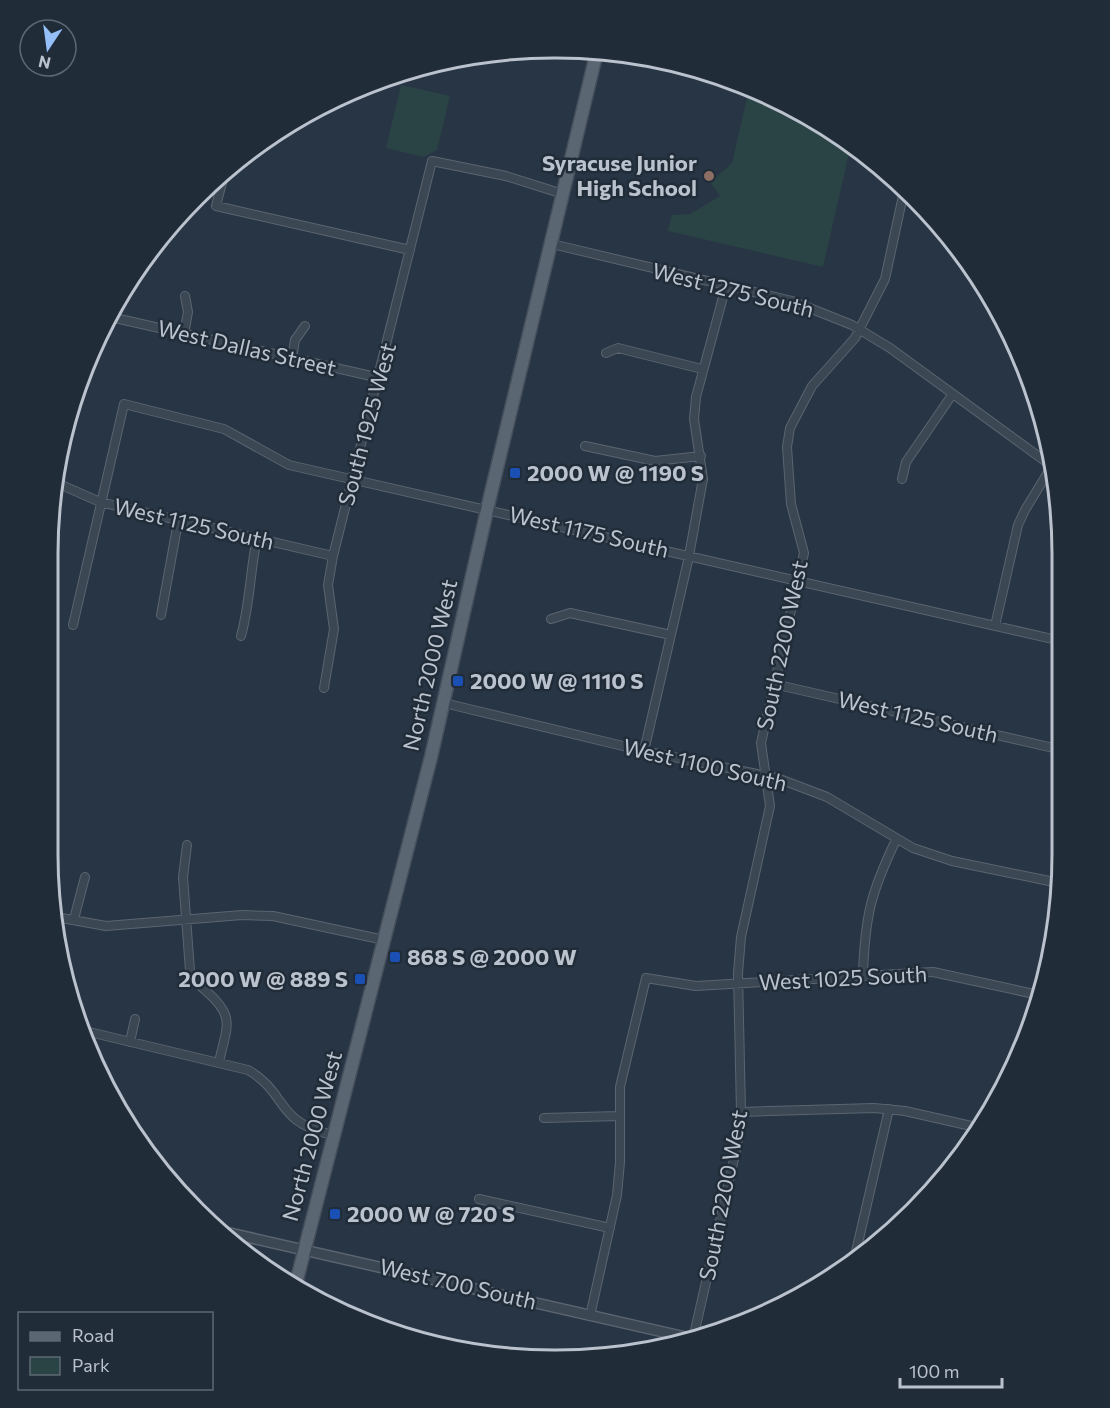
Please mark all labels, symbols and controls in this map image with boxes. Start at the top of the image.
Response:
north arrow [18,18,78,78]
text: N [37,52,52,74]
place label: Syracuse Junior High School [542,149,697,201]
marker: Syracuse Junior High School [702,169,716,183]
street label: West 1275 South [650,256,817,323]
street label: West Dallas Street [155,314,339,381]
street label: South 1925 West [332,340,401,508]
place label: 2000 W @ 1190 S [527,459,704,486]
marker: 2000 W @ 1190 S [508,466,522,480]
street label: West 1125 South [111,492,277,555]
street label: West 1175 South [507,500,671,563]
street label: South 2200 West [750,558,813,732]
street label: North 2000 West [397,576,462,753]
place label: 2000 W @ 1110 S [470,667,643,694]
marker: 2000 W @ 1110 S [451,674,465,688]
street label: West 1125 South [835,685,1001,748]
street label: West 1100 South [621,733,790,796]
place label: 868 S @ 2000 W [407,943,577,970]
marker: 868 S @ 2000 W [388,950,402,964]
street label: West 1025 South [758,960,928,995]
place label: 2000 W @ 889 S [178,965,348,992]
marker: 2000 W @ 889 S [353,972,367,986]
street label: North 2000 West [276,1048,347,1224]
street label: South 2200 West [693,1107,752,1282]
place label: 2000 W @ 720 S [347,1200,515,1227]
marker: 2000 W @ 720 S [328,1207,342,1221]
street label: West 700 South [377,1252,539,1315]
legend [18,1312,213,1390]
text: Road [72,1324,114,1346]
scale bar [900,1351,1002,1389]
text: Park [72,1354,110,1376]
text: 100 m [909,1360,959,1382]

